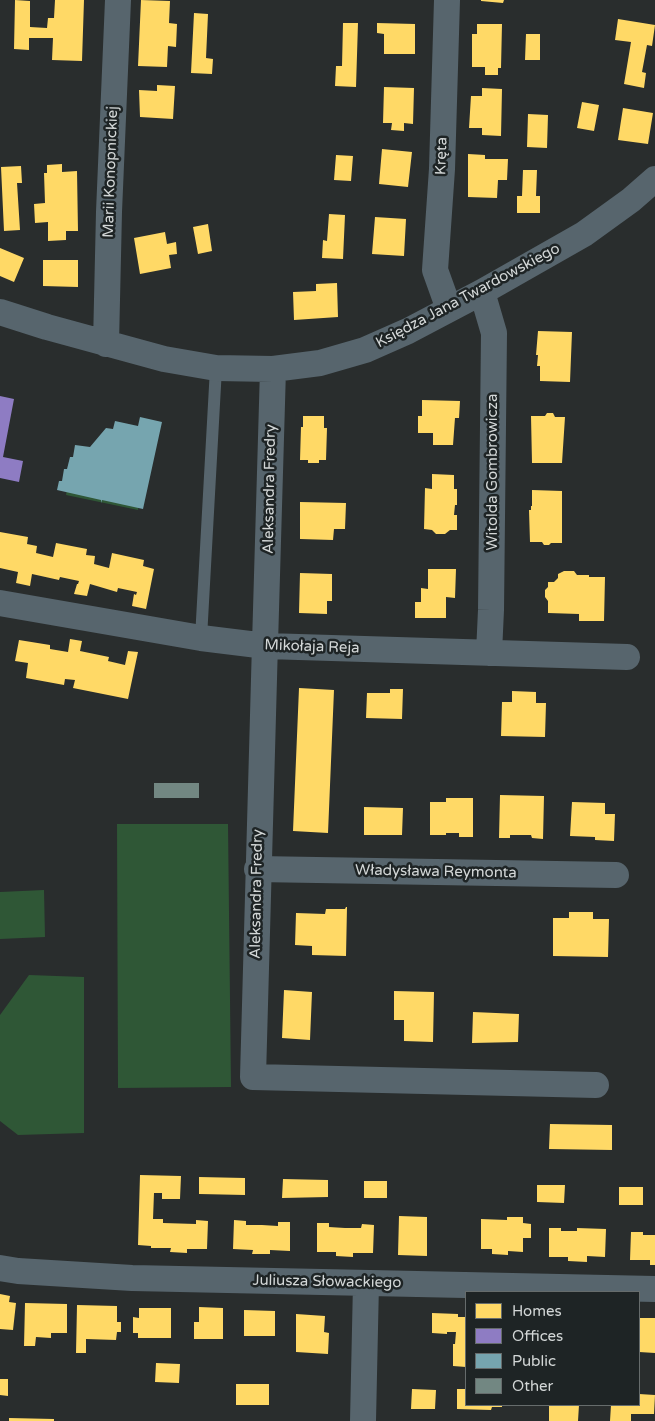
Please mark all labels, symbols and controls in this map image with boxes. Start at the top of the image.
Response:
street label: Marii Konopnickiej [100,106,122,238]
street label: Kręta [432,137,452,175]
street label: Księdza Jana Twardowskiego [373,240,563,352]
street label: Witolda Gombrowicza [484,394,502,550]
street label: Aleksandra Fredry [260,424,280,554]
street label: Mikołaja Reja [264,636,360,658]
street label: Aleksandra Fredry [247,829,267,959]
street label: Władysława Reymonta [355,862,517,882]
street label: Juliusza Słowackiego [252,1272,402,1292]
legend [465,1291,640,1406]
text: Homes [512,1302,562,1320]
text: Offices [512,1327,563,1345]
text: Public [512,1352,556,1370]
text: Other [512,1377,553,1395]

